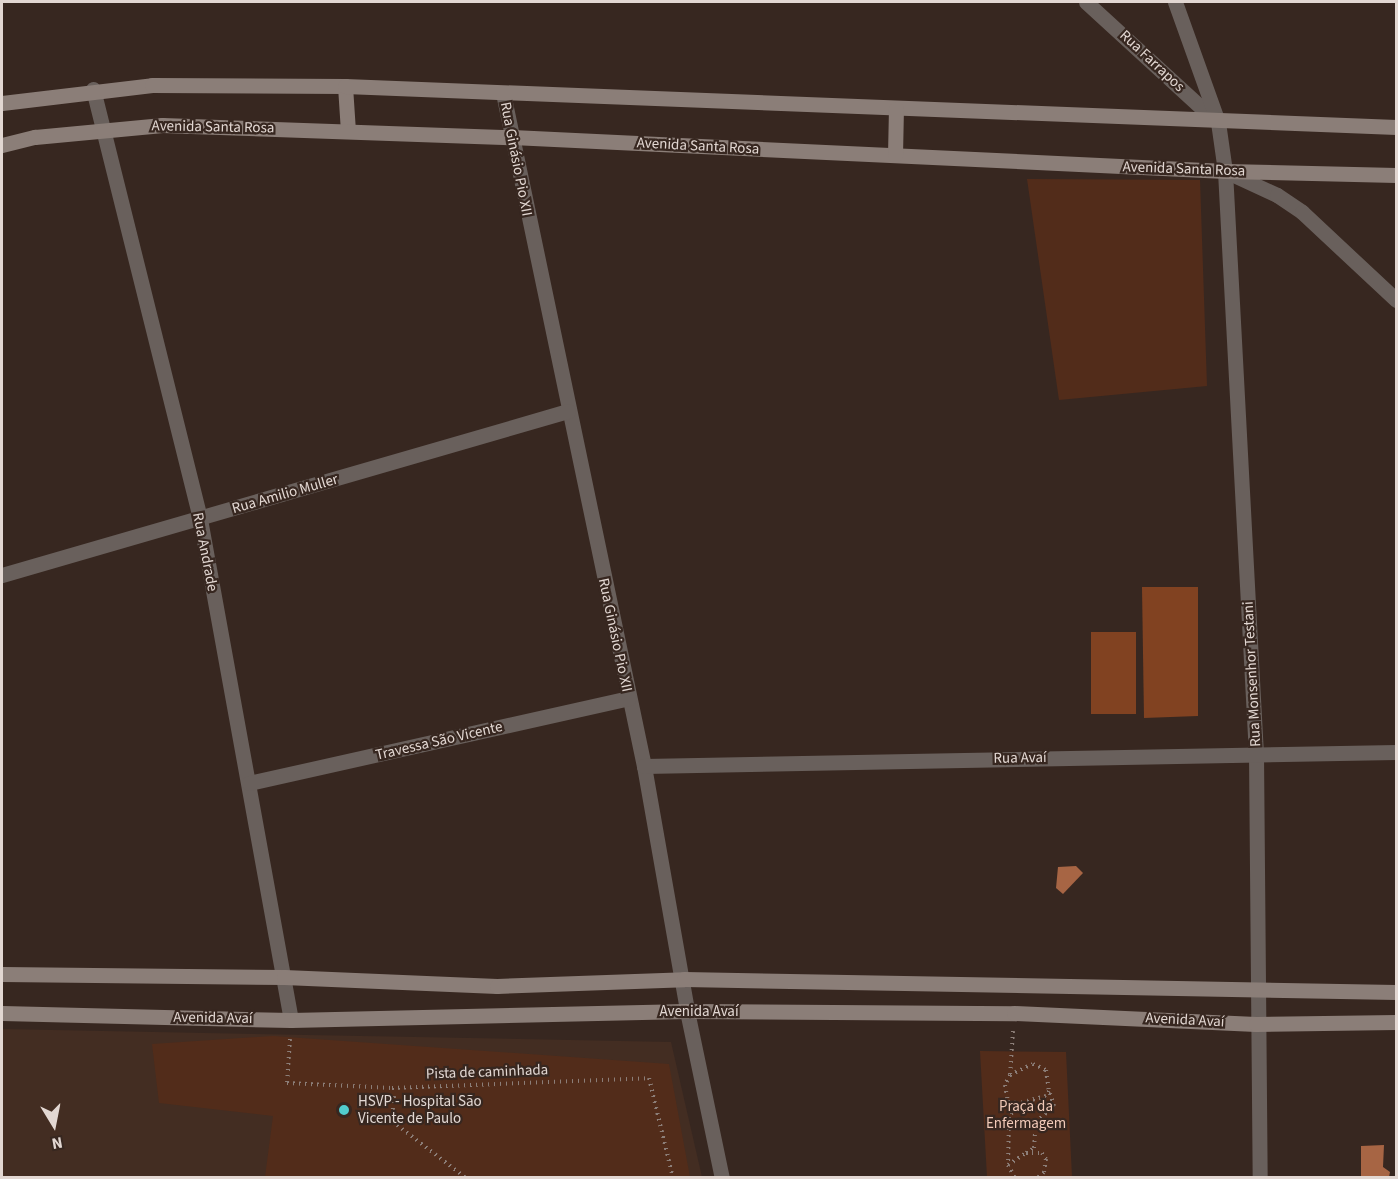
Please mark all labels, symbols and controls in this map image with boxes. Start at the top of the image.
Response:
street label: Rua Farrapos [1116,26,1188,96]
street label: Rua Ginásio Pio XII [496,100,536,218]
street label: Avenida Santa Rosa [152,117,274,137]
street label: Avenida Santa Rosa [636,134,760,158]
street label: Avenida Santa Rosa [1122,158,1246,180]
street label: Rua Amilio Muller [230,470,340,518]
street label: Rua Andrade [189,511,221,593]
street label: Rua Ginásio Pio XII [594,576,636,694]
street label: Rua Monsenhor Testani [1239,601,1265,747]
street label: Travessa São Vicente [374,718,504,764]
street label: Rua Avaí [993,749,1047,767]
street label: Avenida Avaí [659,1003,739,1021]
street label: Avenida Avaí [173,1008,253,1028]
street label: Avenida Avaí [1145,1009,1225,1031]
street label: Pista de caminhada [426,1061,548,1083]
place label: HSVP - Hospital São Vicente de Paulo [358,1092,482,1127]
north arrow [24,1095,84,1155]
park label: Praça da Enfermagem [986,1097,1066,1132]
marker: HSVP - Hospital São Vicente de Paulo [335,1101,353,1119]
text: N [50,1131,64,1154]

